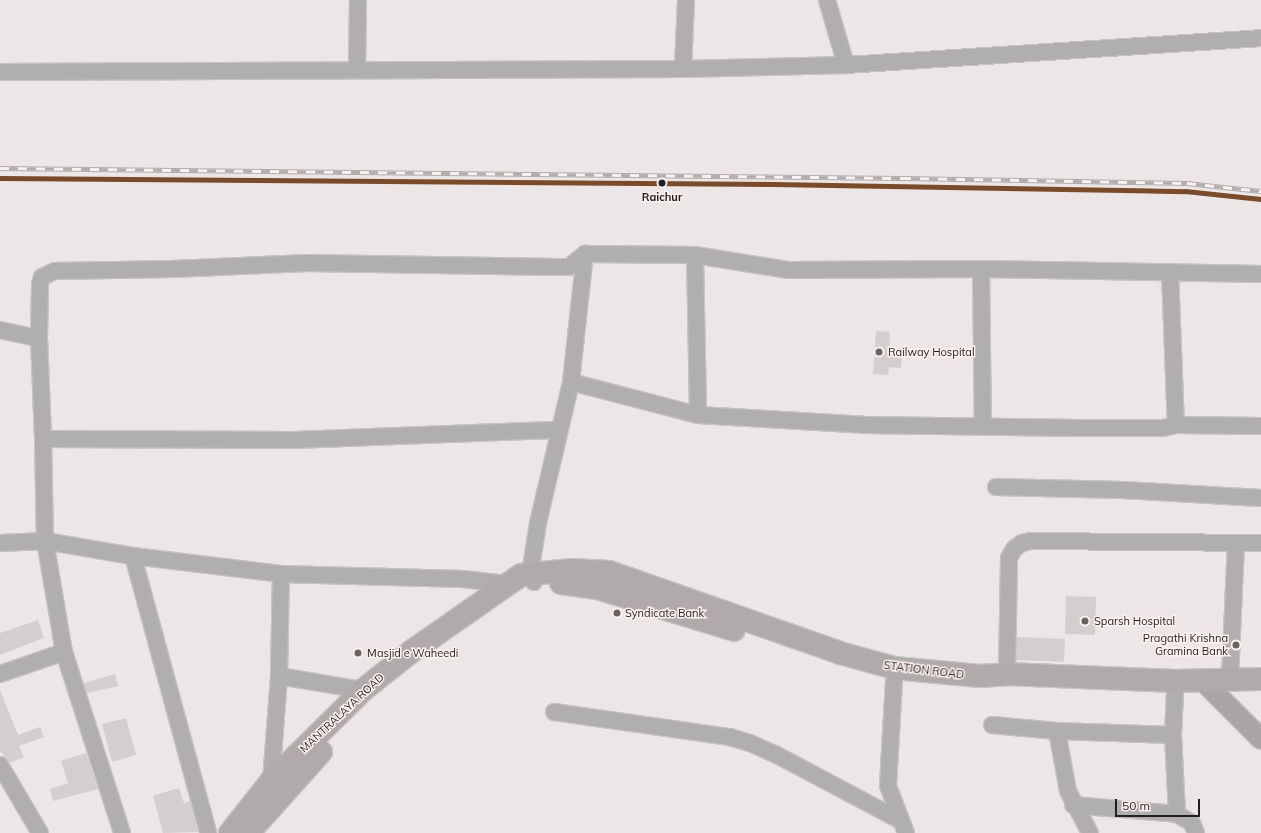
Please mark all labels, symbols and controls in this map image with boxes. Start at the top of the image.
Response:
marker: Raichur [655,176,669,190]
place label: Raichur [642,190,682,204]
place label: Railway Hospital [888,345,975,359]
marker: Railway Hospital [873,346,885,358]
place label: Syndicate Bank [625,606,704,620]
marker: Syndicate Bank [612,608,622,618]
place label: Sparsh Hospital [1094,614,1175,628]
marker: Sparsh Hospital [1079,615,1091,627]
place label: Pragathi Krishna Gramina Bank [1143,632,1228,658]
marker: Pragathi Krishna Gramina Bank [1231,640,1241,650]
place label: Ｍasjid e Waheedi [366,646,458,660]
marker: Ｍasjid e Waheedi [353,648,363,658]
street label: STATION ROAD [883,659,965,681]
street label: MANTRALAYA ROAD [297,671,387,755]
scale bar [1117,791,1202,817]
text: 50 m [1122,798,1150,813]

